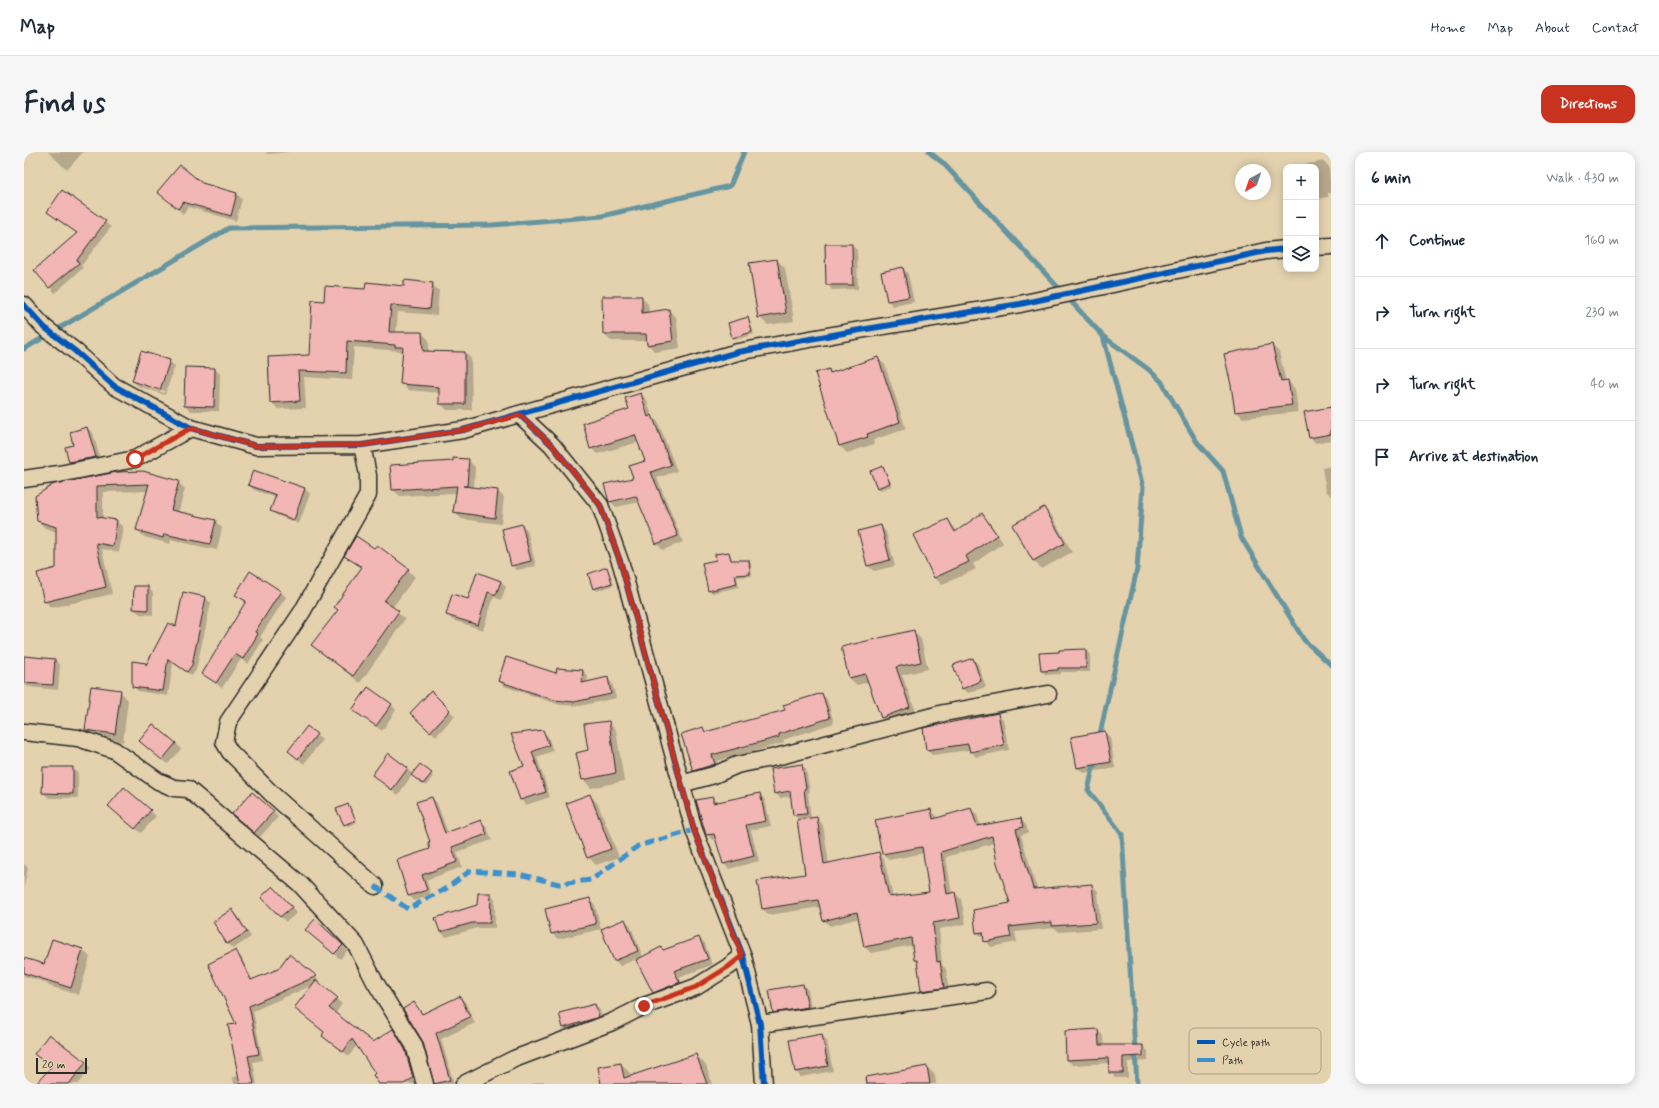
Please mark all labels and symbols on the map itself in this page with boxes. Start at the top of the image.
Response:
north arrow [1235,164,1271,200]
route start [126,450,144,468]
route end [635,997,653,1015]
legend [1189,1028,1321,1074]
text: Cycle path [1222,1036,1270,1050]
text: Path [1222,1054,1243,1068]
scale bar [36,1056,87,1075]

